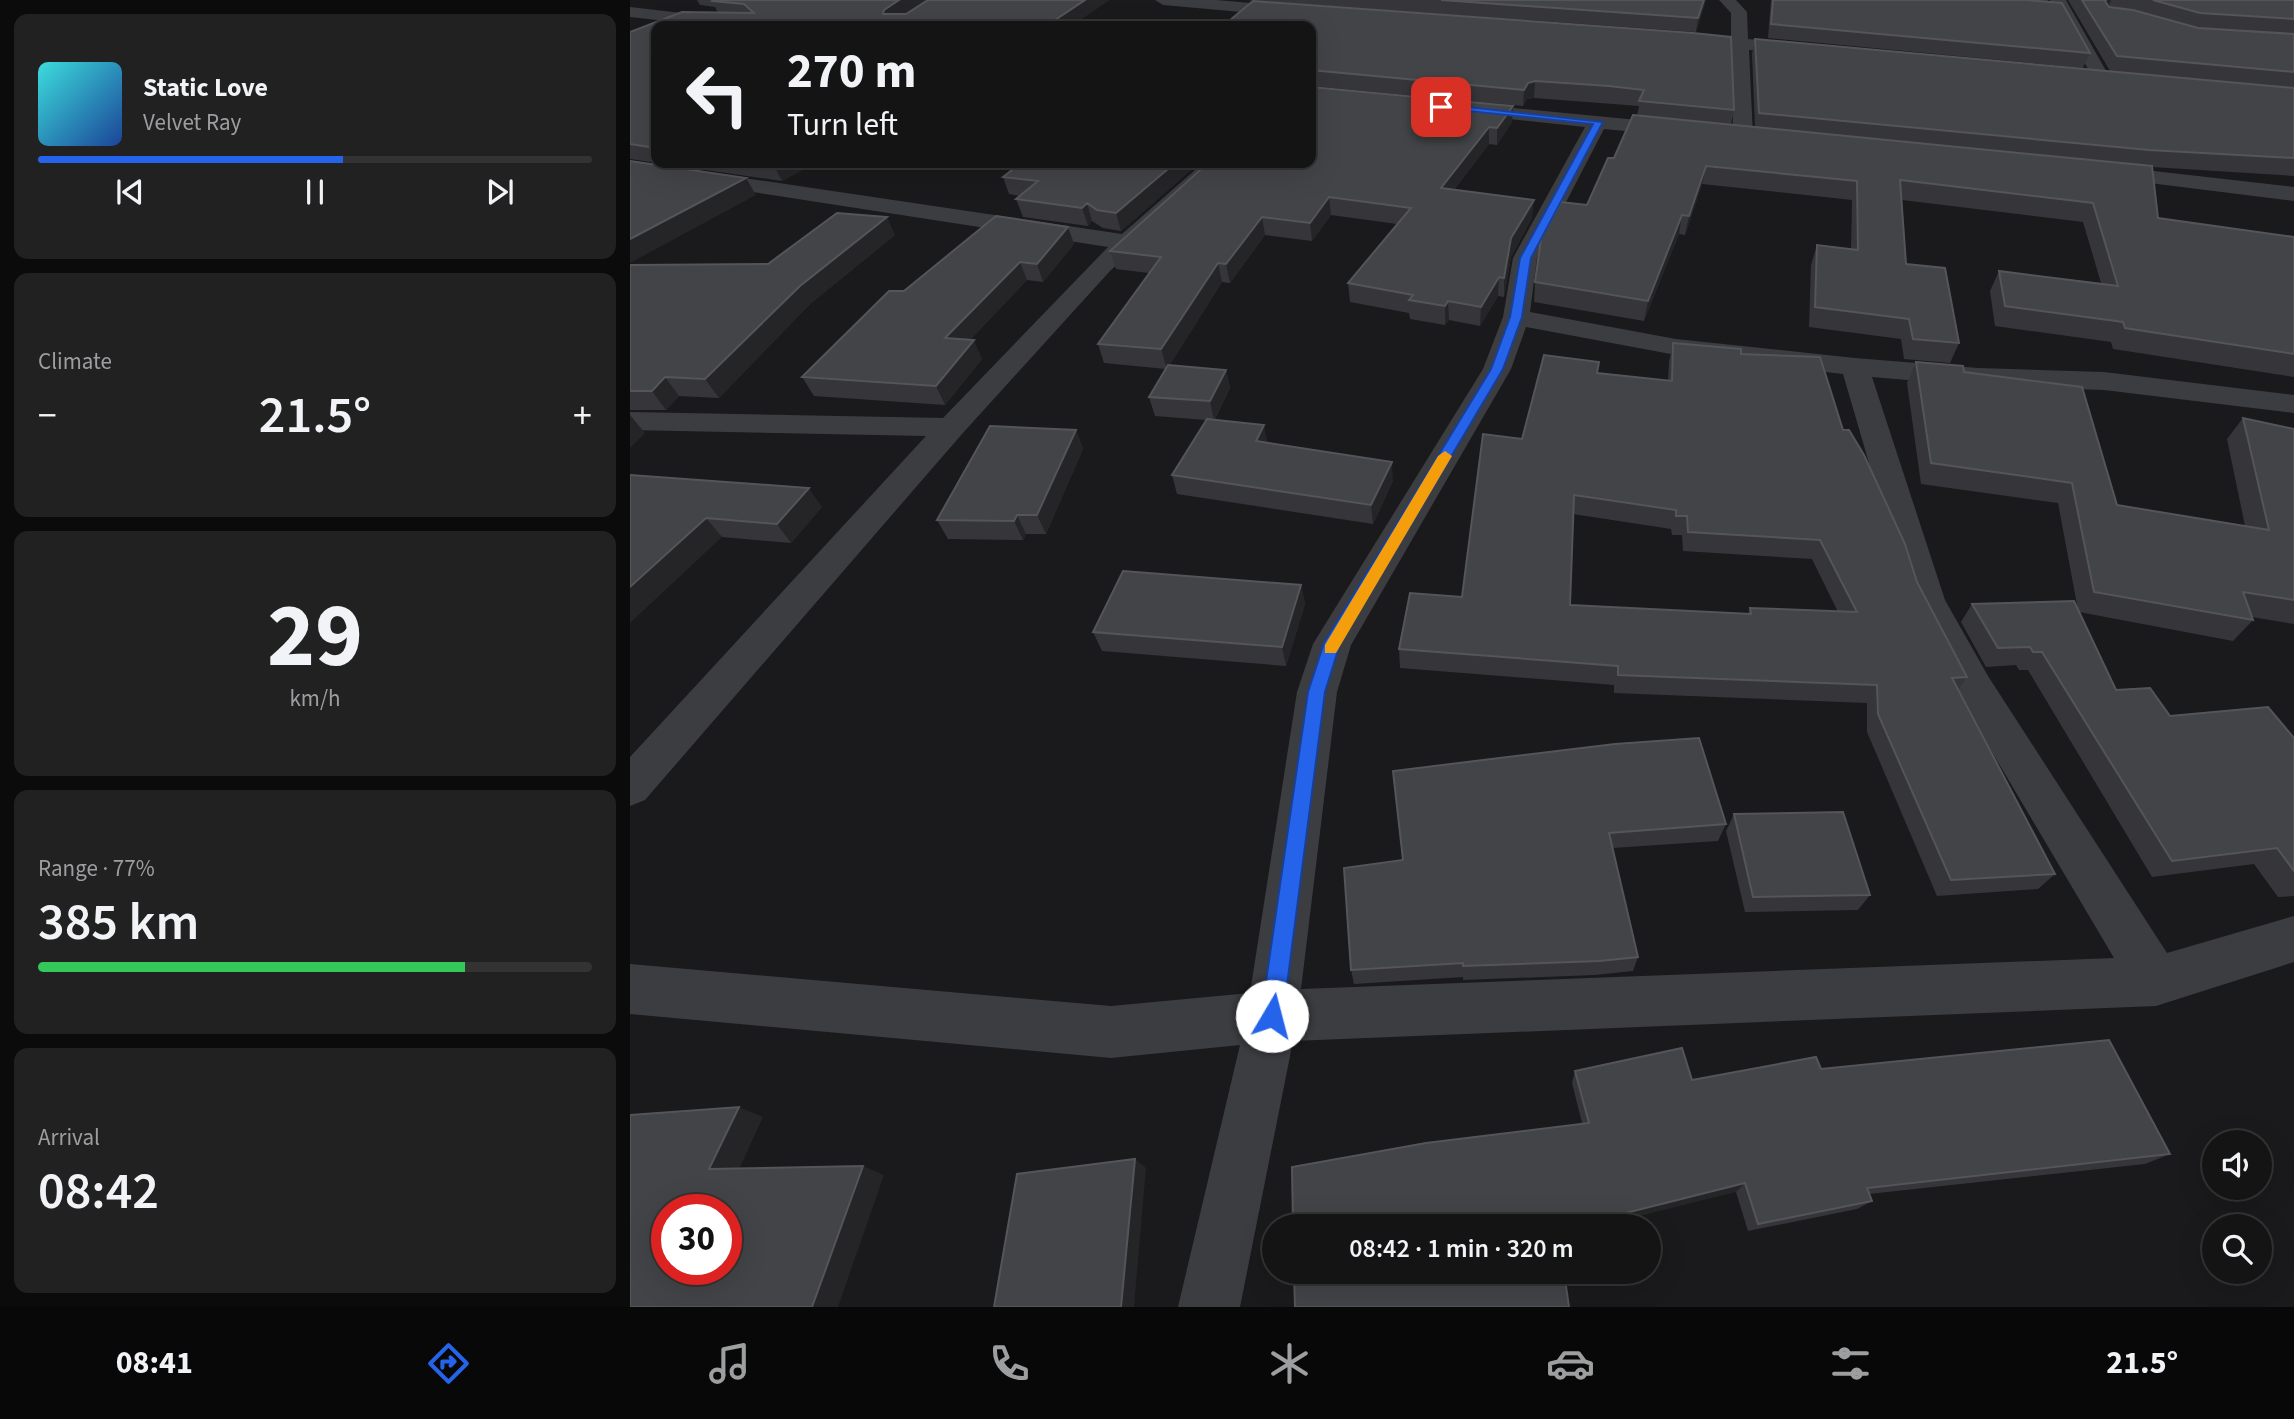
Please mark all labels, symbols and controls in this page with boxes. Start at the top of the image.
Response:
text: 270 m [787,37,916,107]
icon: left [672,49,763,140]
text: Static Love [143,69,268,106]
pin [1411,77,1471,137]
icon: arrive [1422,88,1460,126]
text: Turn left [787,102,898,148]
text: Velvet Ray [143,106,241,139]
icon: previous [111,173,149,211]
icon: pause [296,173,334,211]
icon: next [481,173,519,211]
text: Climate [38,345,112,378]
text: 21.5° [259,379,371,453]
text: − [38,389,57,443]
text: + [573,389,592,443]
text: 29 [267,572,363,701]
text: km/h [289,682,341,715]
text: Range · 77% [38,852,155,885]
text: 385 km [38,886,199,960]
position arrow [1235,979,1309,1053]
text: Arrival [38,1121,100,1154]
map controls [2202,1130,2272,1284]
button: sound [2202,1130,2272,1200]
text: 08:42 [38,1155,159,1229]
speed limit sign: 30 [651,1194,742,1285]
button: search [2202,1214,2272,1284]
text: 08:42 · 1 min · 320 m [1349,1230,1574,1267]
icon: directions [424,1339,473,1388]
icon: music [705,1339,754,1388]
icon: phone [985,1339,1034,1388]
icon: climate [1265,1339,1314,1388]
icon: car [1546,1339,1595,1388]
icon: filters [1826,1339,1875,1388]
text: 08:41 [116,1340,193,1386]
text: 21.5° [2106,1340,2178,1386]

